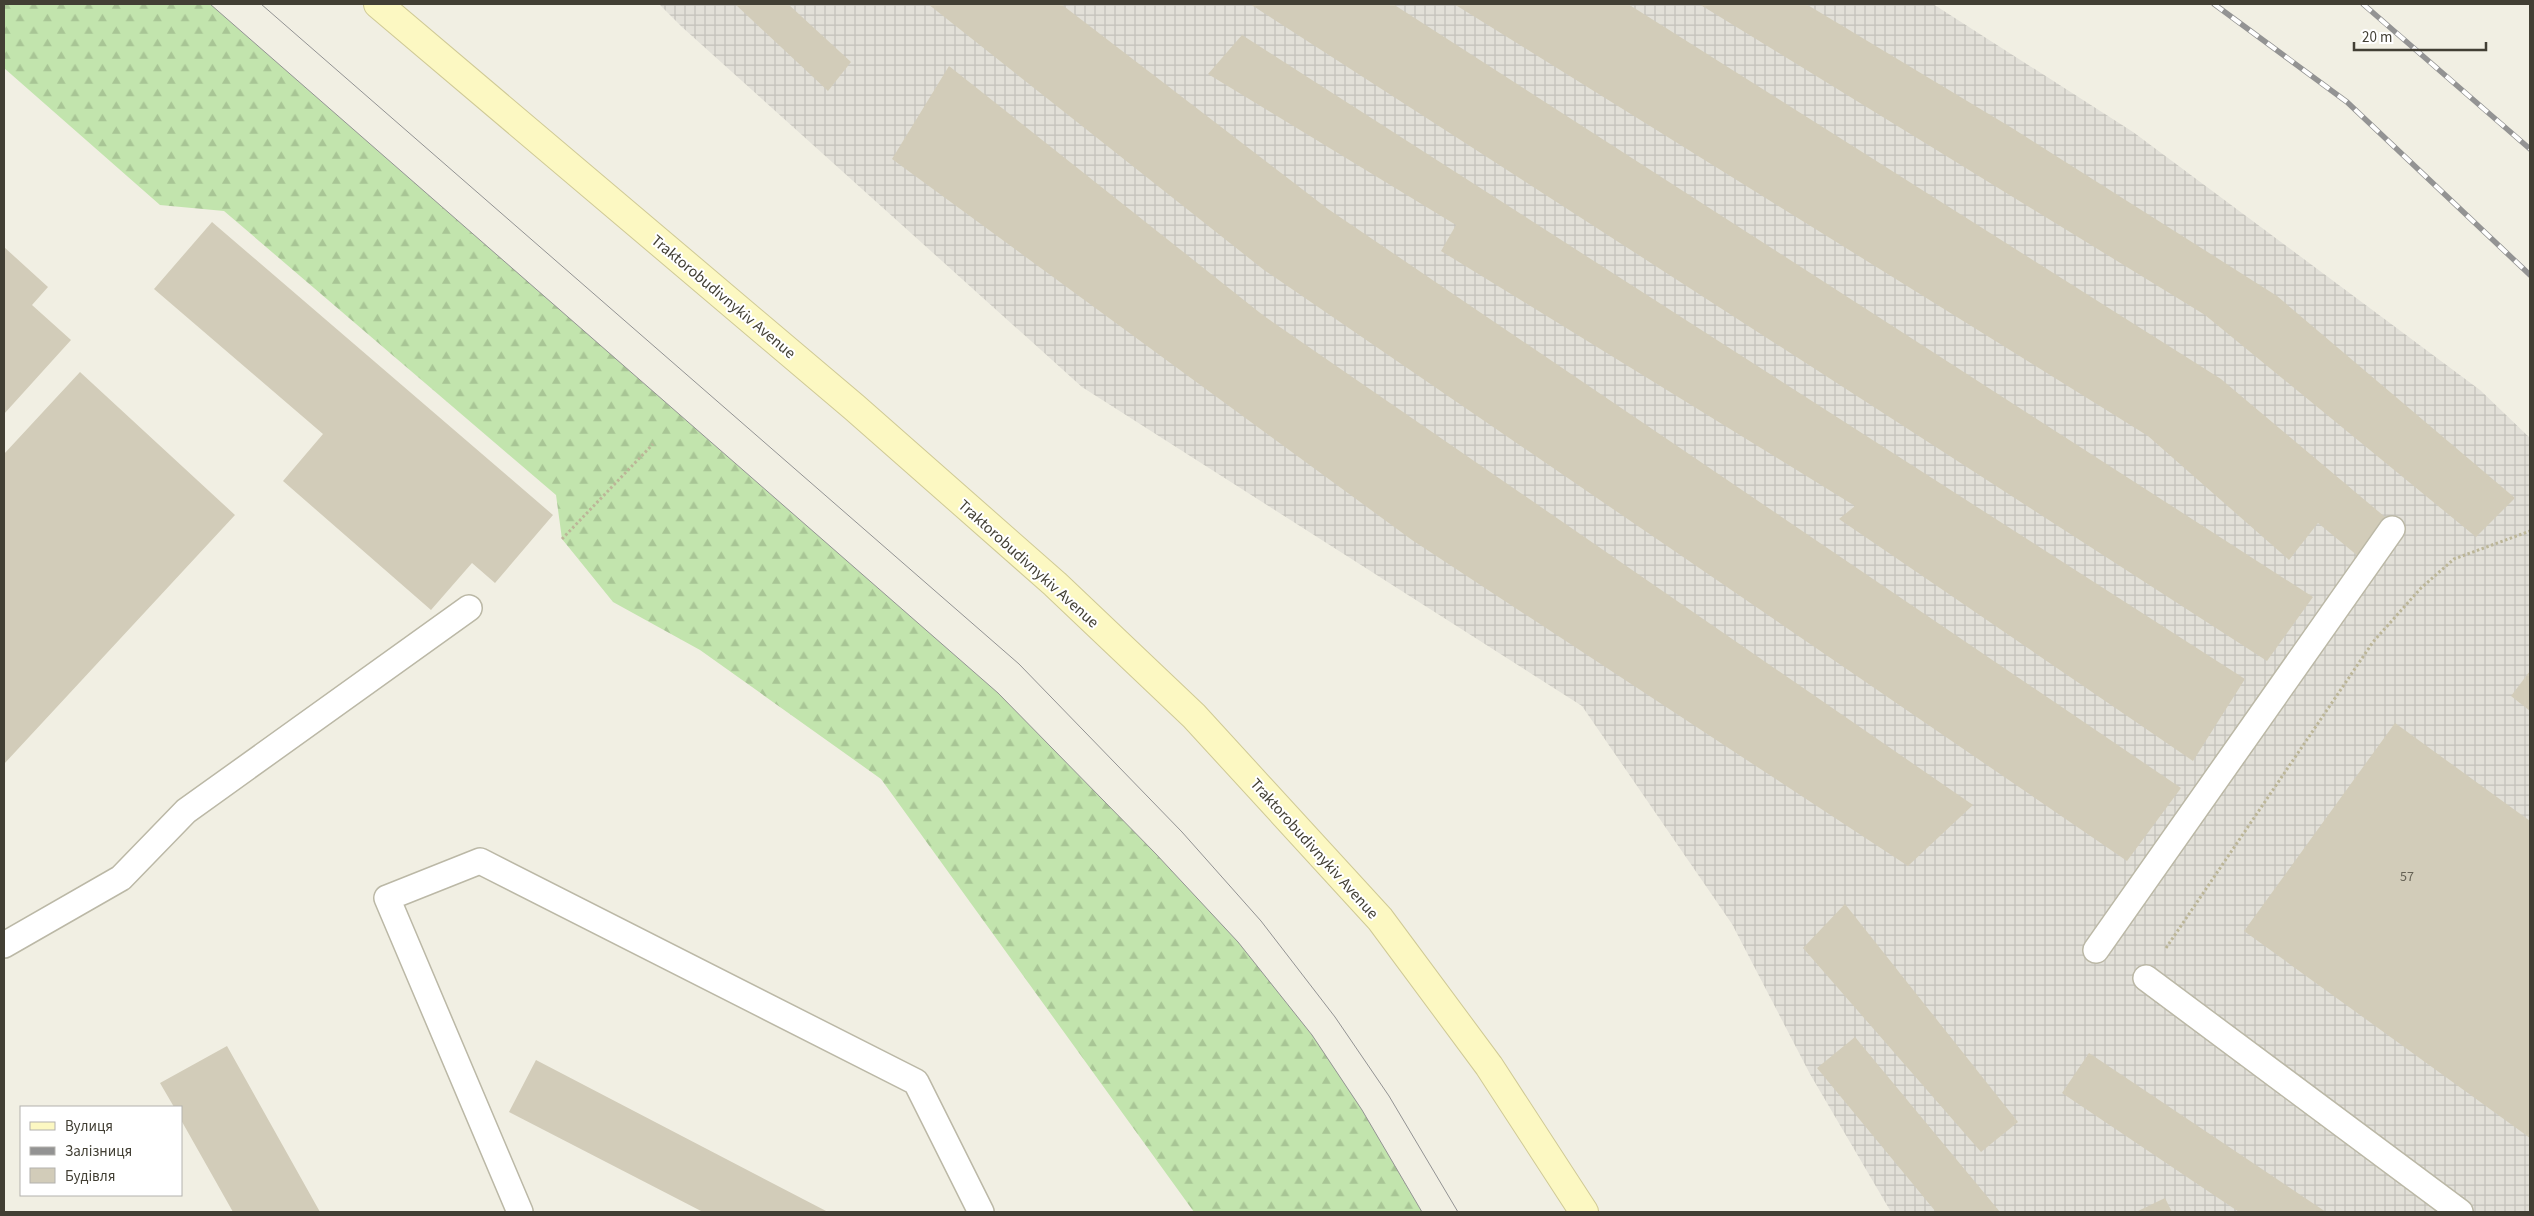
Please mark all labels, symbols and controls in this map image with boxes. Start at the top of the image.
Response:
scale bar [2354,20,2486,52]
text: 20 m [2362,27,2392,48]
street label: Traktorobudivnykiv Avenue [646,230,800,364]
street label: Traktorobudivnykiv Avenue [953,495,1104,633]
street label: Traktorobudivnykiv Avenue [1245,774,1384,924]
house number: 57 [2400,867,2414,887]
legend [20,1106,182,1196]
text: Вулиця [65,1116,113,1137]
text: Залізниця [65,1141,132,1162]
text: Будівля [65,1166,115,1187]

